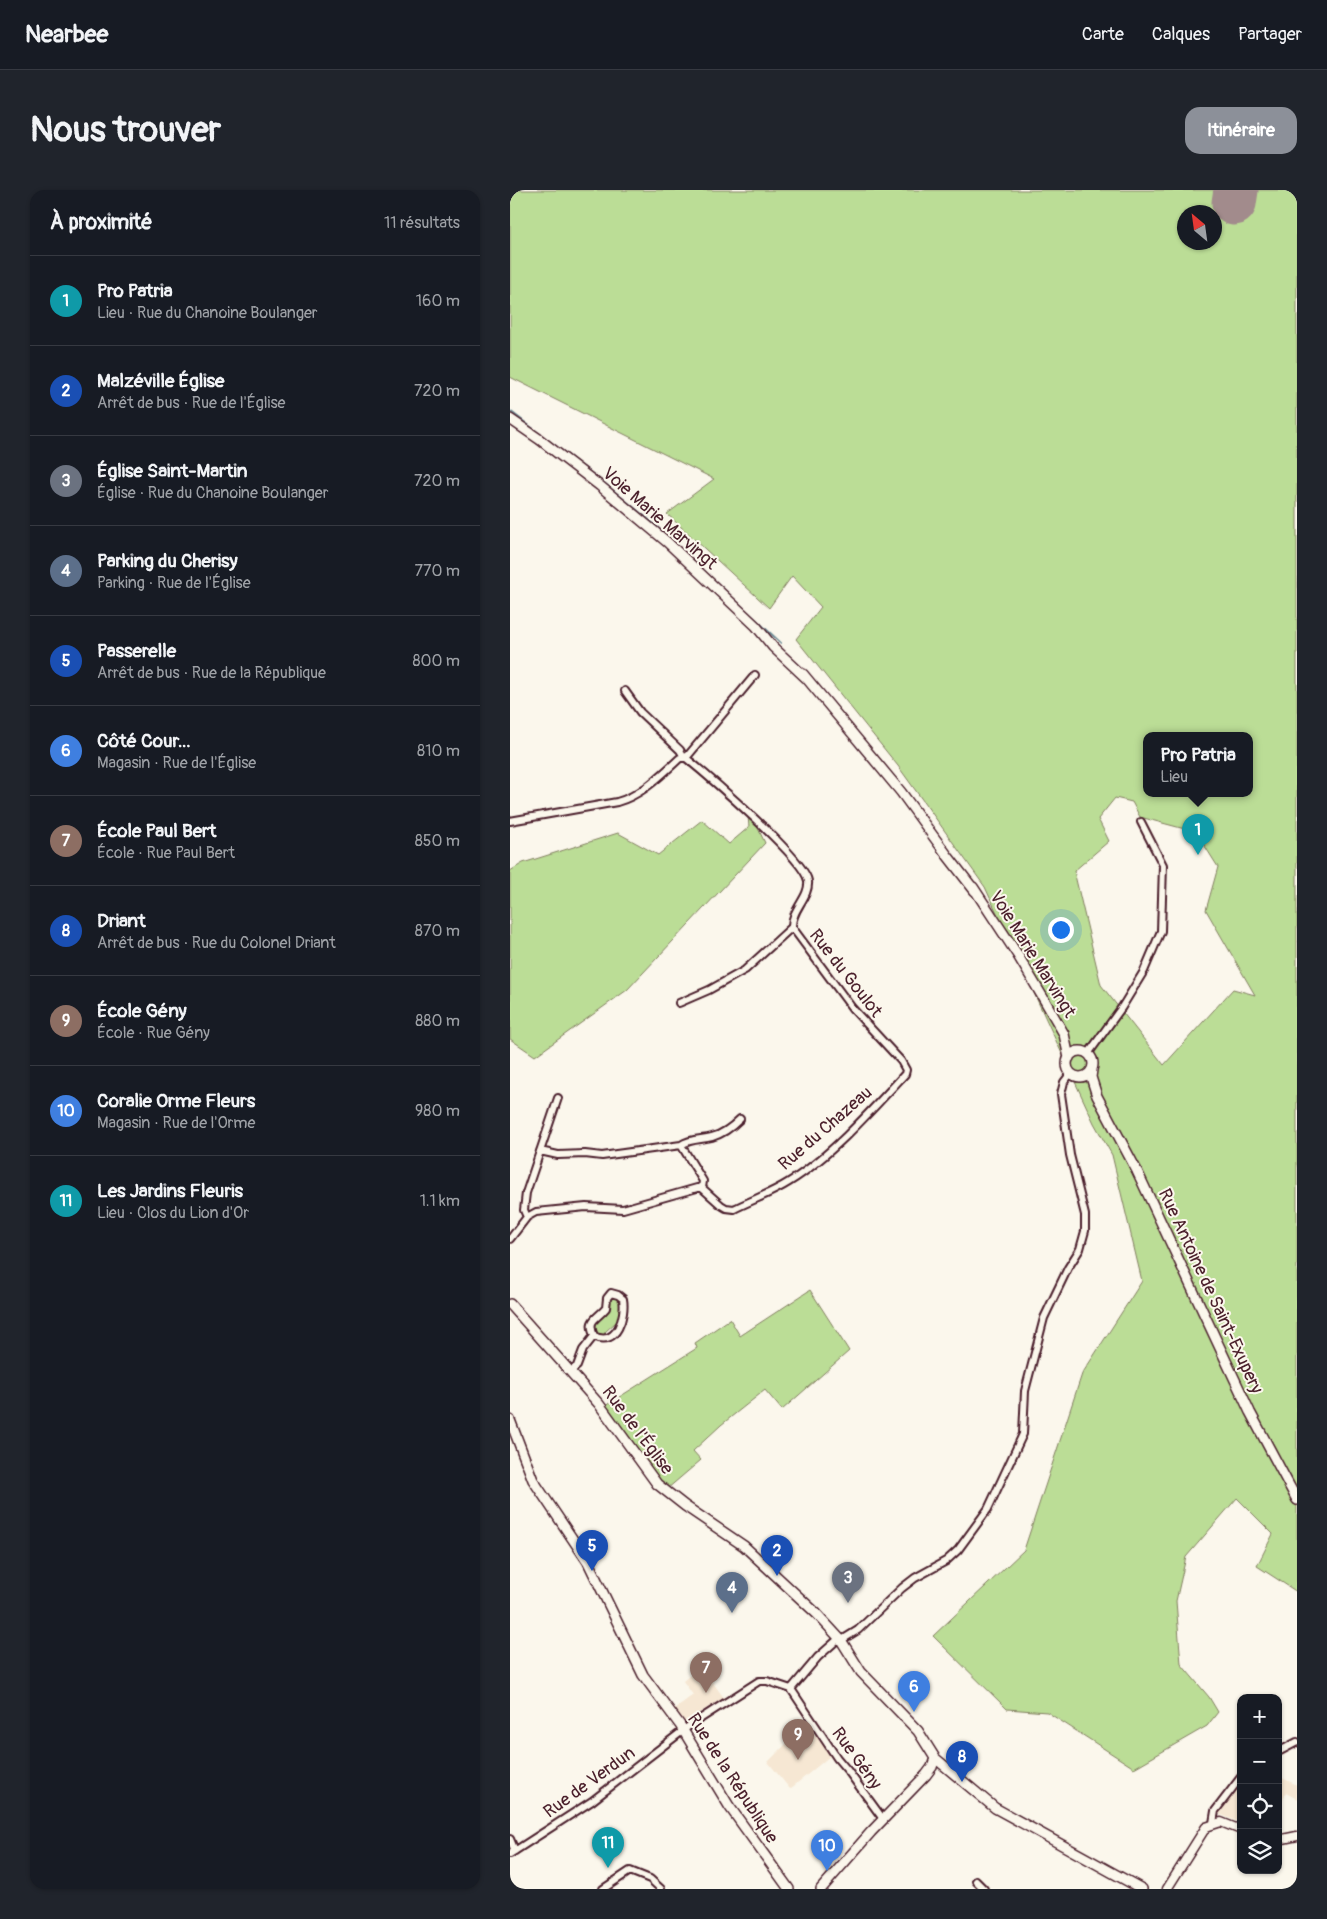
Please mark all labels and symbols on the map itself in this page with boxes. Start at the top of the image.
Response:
north arrow [1177,205,1222,250]
street label: Voie Marie Marvingt [597,462,723,575]
pin: 1 [1182,814,1214,855]
street label: Voie Marie Marvingt [984,886,1081,1023]
your location [1048,917,1074,943]
street label: Rue du Goulot [804,925,888,1023]
street label: Rue du Chazeau [774,1081,877,1176]
street label: Rue Antoine de Saint-Exupery [1153,1185,1268,1398]
street label: Rue de l'Église [597,1381,679,1479]
pin: 5 [576,1530,608,1571]
pin: 2 [761,1535,793,1576]
pin: 3 [832,1562,864,1603]
pin: 4 [716,1572,748,1613]
pin: 7 [690,1652,722,1693]
pin: 6 [898,1671,930,1712]
street label: Rue de la République [682,1709,783,1848]
pin: 9 [782,1719,814,1760]
street label: Rue Gény [826,1723,887,1794]
street label: Rue de Verdun [539,1741,640,1823]
pin: 8 [946,1741,978,1782]
pin: 11 [592,1827,624,1868]
pin: 10 [811,1830,843,1871]

